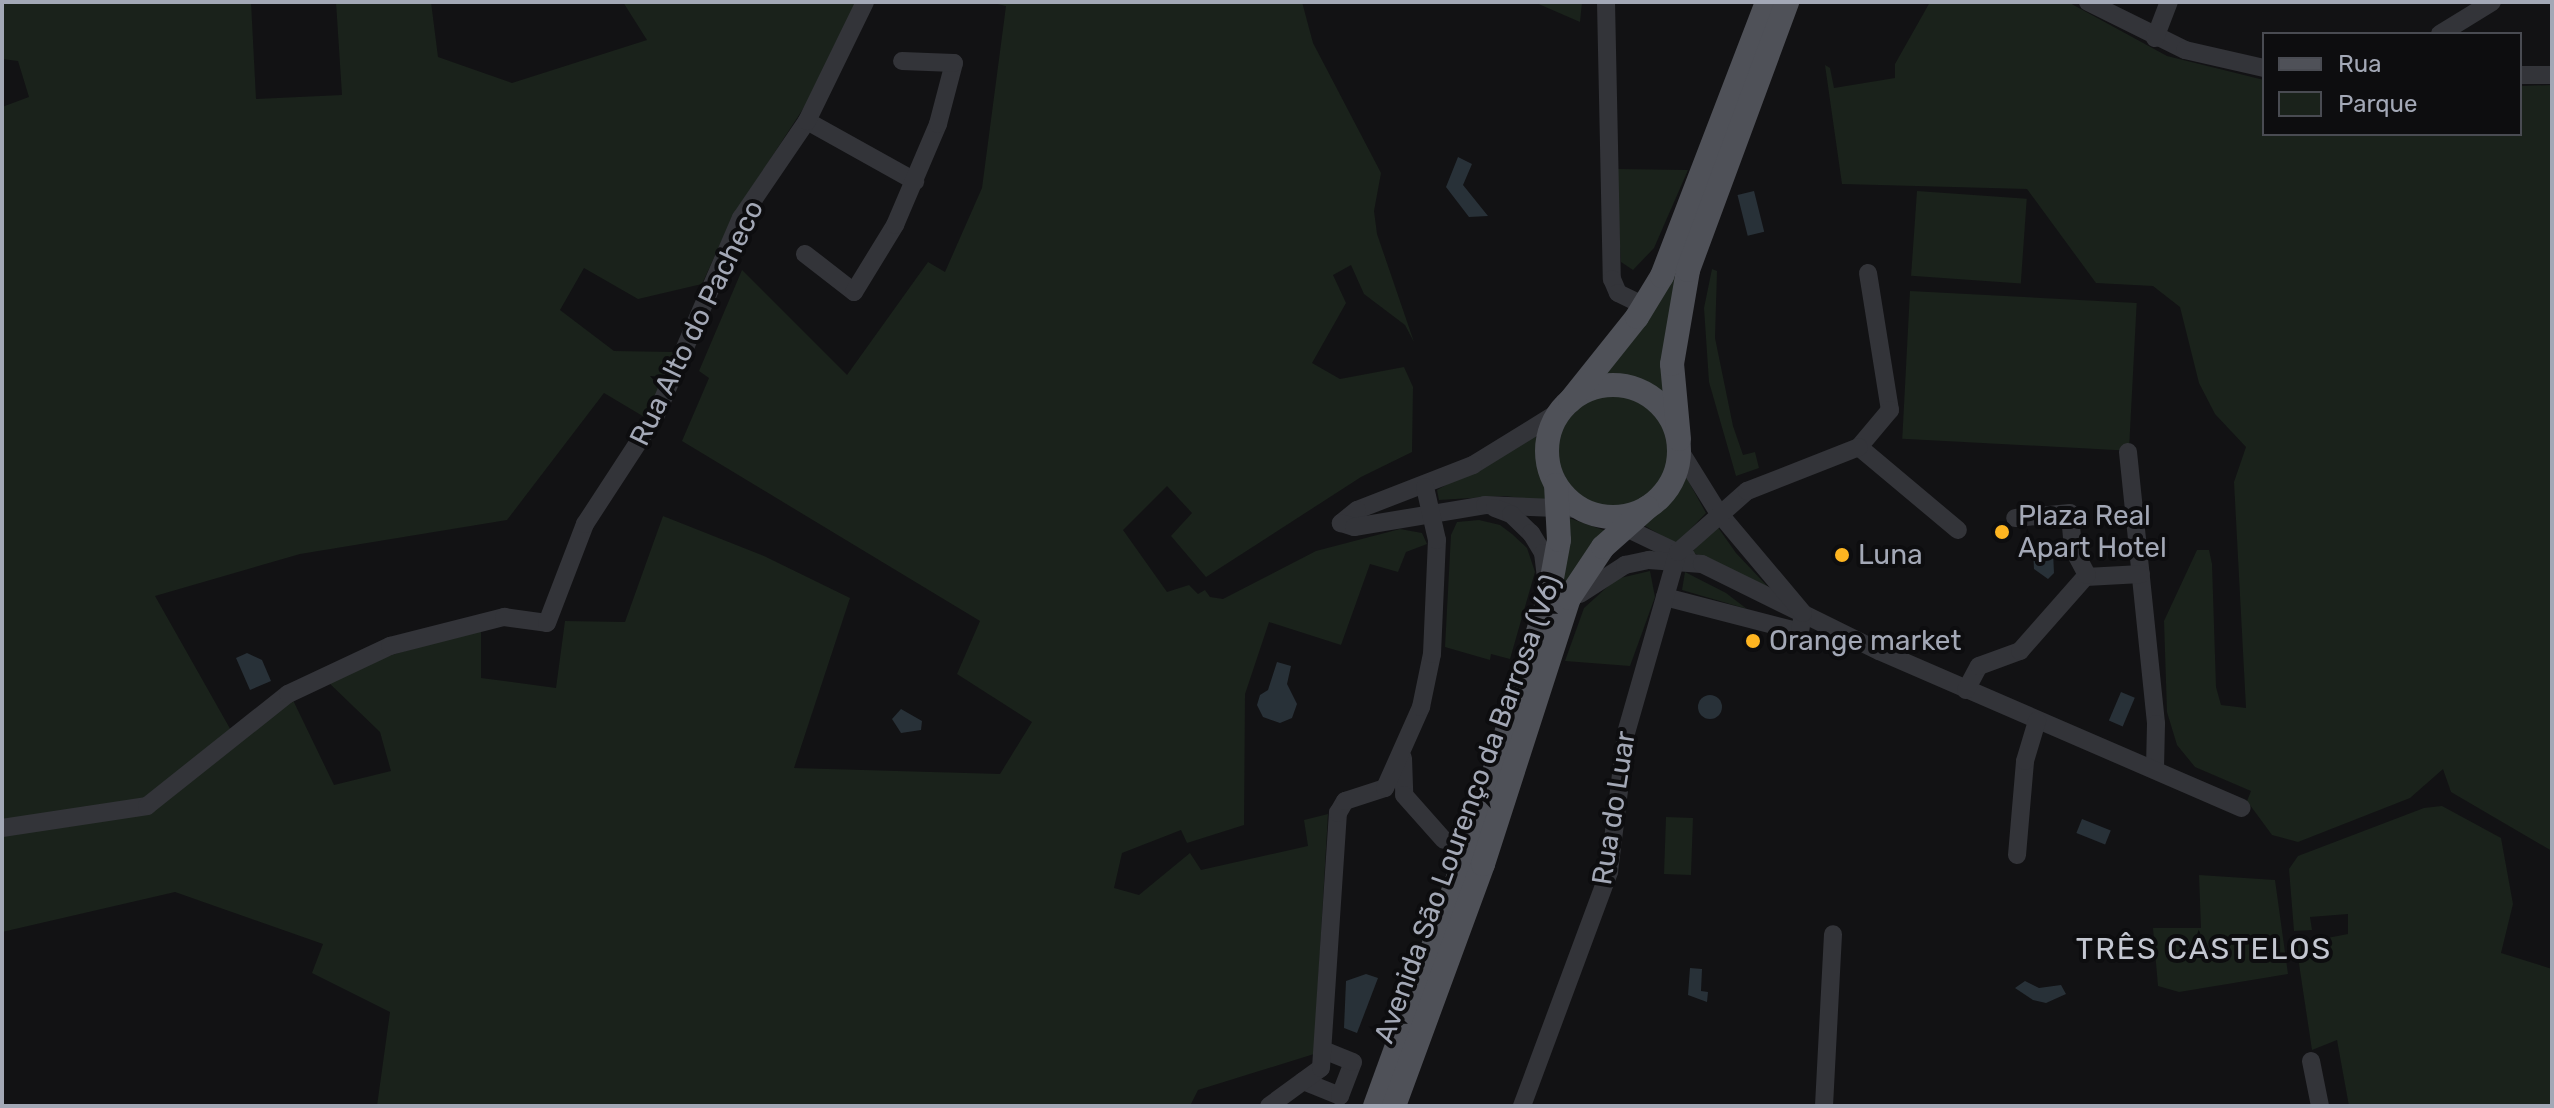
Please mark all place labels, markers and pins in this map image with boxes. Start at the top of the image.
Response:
place label: Plaza Real Apart Hotel [2018,499,2167,565]
marker: Plaza Real Apart Hotel [1993,523,2011,541]
place label: Luna [1858,538,1923,572]
marker: Luna [1833,546,1851,564]
place label: Orange market [1769,624,1961,658]
marker: Orange market [1744,632,1762,650]

